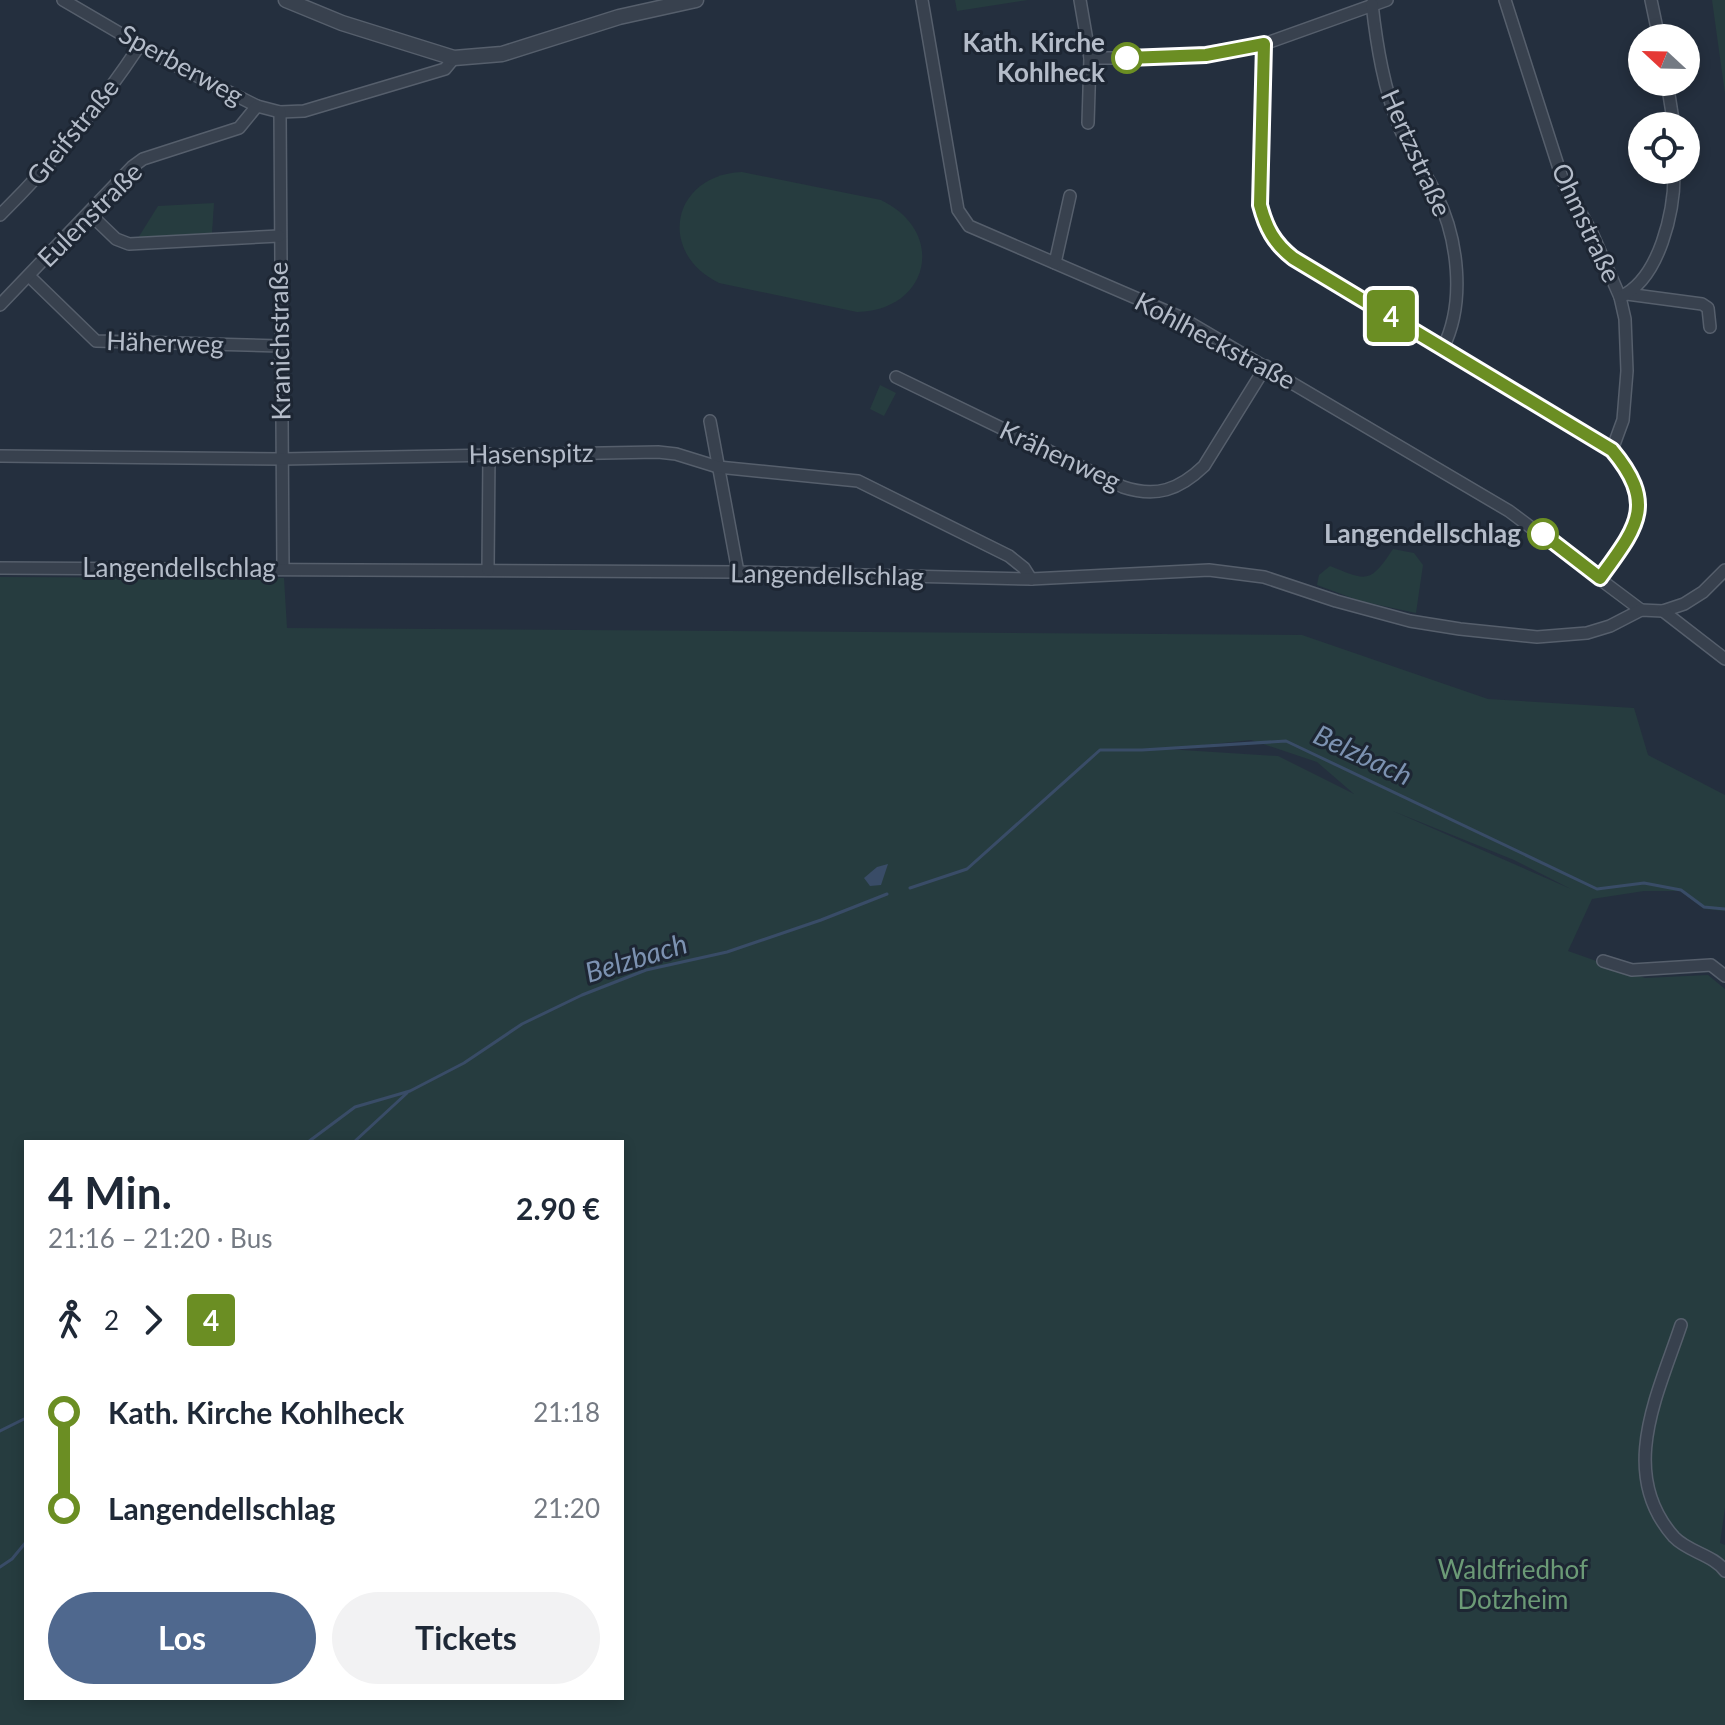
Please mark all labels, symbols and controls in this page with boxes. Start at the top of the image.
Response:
street label: Sperberweg [114,17,249,111]
north arrow [1628,24,1700,96]
map controls [1628,24,1700,184]
place label: Kath. Kirche Kohlheck [963,26,1105,88]
marker: Kath. Kirche Kohlheck [1112,43,1142,73]
street label: Greifstraße [19,71,125,191]
street label: Hertzstraße [1375,84,1459,221]
button: locate [1628,112,1700,184]
street label: Eulenstraße [30,155,148,273]
street label: Ohmstraße [1545,158,1628,287]
street label: Kranichstraße [262,261,296,421]
street label: Kohlheckstraße [1130,284,1301,396]
line badge: 4 [1365,290,1417,342]
text: 4 [1383,299,1399,333]
street label: Häherweg [106,324,224,360]
street label: Krähenweg [995,413,1126,497]
street label: Hasenspitz [468,436,594,470]
place label: Langendellschlag [1324,517,1521,549]
marker: Langendellschlag [1528,519,1558,549]
street label: Langendellschlag [82,551,276,583]
street label: Langendellschlag [730,556,924,592]
water label: Belzbach [1309,717,1418,792]
water label: Belzbach [581,925,691,989]
text: 4 Min. [48,1166,172,1218]
text: 2.90 € [516,1190,600,1226]
text: 21:16 – 21:20 · Bus [48,1222,272,1254]
icon: walk [48,1298,92,1342]
icon: forward [131,1298,175,1342]
text: 4 [203,1303,219,1337]
text: 2 [104,1304,119,1336]
text: Kath. Kirche Kohlheck [108,1394,404,1430]
text: 21:18 [533,1396,600,1428]
text: Langendellschlag [108,1490,335,1526]
text: 21:20 [533,1492,600,1524]
park label: Waldfriedhof Dotzheim [1438,1553,1588,1615]
button: Los [48,1592,316,1684]
button: Tickets [332,1592,600,1684]

